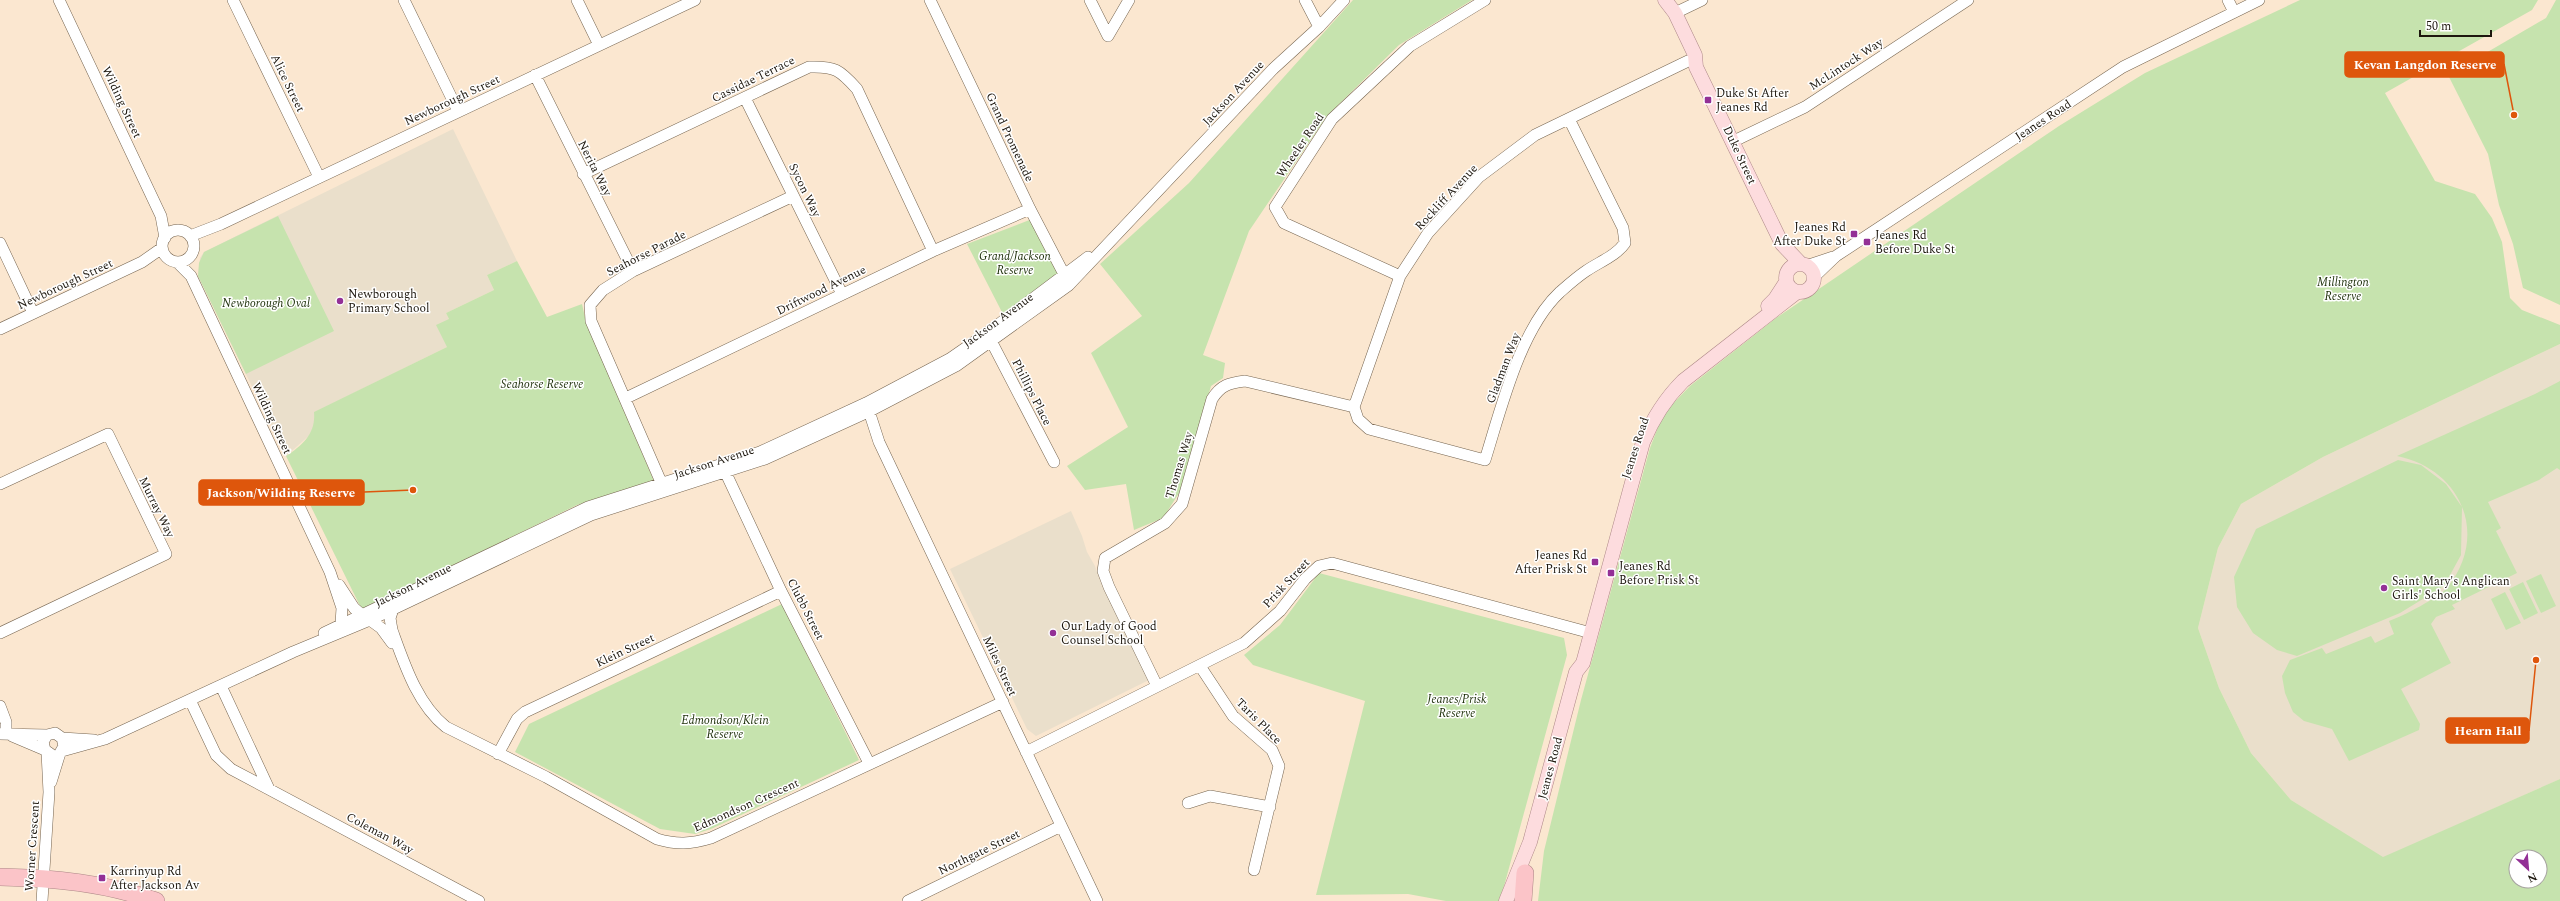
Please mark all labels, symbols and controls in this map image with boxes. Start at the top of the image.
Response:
scale bar [2420,12,2491,38]
text: 50 m [2426,17,2451,36]
street label: McLintock Way [1805,33,1888,96]
street label: Alice Street [265,51,310,115]
street label: Cassidae Terrace [708,51,798,108]
callout: Kevan Langdon Reserve [2345,52,2504,77]
text: Kevan Langdon Reserve [2354,55,2496,75]
street label: Jackson Avenue [1198,56,1269,130]
street label: Wilding Street [97,63,147,141]
street label: Newborough Street [401,70,503,131]
place label: Duke St After Jeanes Rd [1716,84,1789,117]
street label: Grand Promenade [980,89,1039,185]
marker: Duke St After Jeanes Rd [1703,95,1713,105]
street label: Jeanes Road [2011,95,2076,146]
street label: Wheeler Road [1272,109,1329,181]
street label: Duke Street [1718,123,1761,188]
street label: Nerita Way [572,137,617,200]
street label: Sycon Way [783,160,826,221]
street label: Rockliff Avenue [1410,160,1482,235]
place label: Jeanes Rd After Duke St [1773,218,1846,251]
street label: Seahorse Parade [603,225,689,282]
place label: Jeanes Rd Before Duke St [1875,226,1955,259]
marker: Jeanes Rd After Duke St [1849,229,1859,239]
marker: Jeanes Rd Before Duke St [1862,237,1872,247]
park label: Grand/Jackson Reserve [979,247,1052,280]
street label: Newborough Street [14,254,116,315]
street label: Driftwood Avenue [773,260,869,320]
park label: Millington Reserve [2317,273,2370,306]
place label: Newborough Primary School [348,285,430,318]
street label: Jackson Avenue [959,288,1038,353]
park label: Newborough Oval [222,294,310,313]
marker: Newborough Primary School [335,296,345,306]
street label: Gladman Way [1481,329,1526,406]
street label: Phillips Place [1007,356,1057,429]
park label: Seahorse Reserve [501,375,583,394]
street label: Wilding Street [247,379,297,457]
street label: Jeanes Road [1617,414,1655,482]
street label: Thomas Way [1160,428,1199,501]
street label: Jackson Avenue [671,440,757,484]
street label: Murray Way [134,474,180,542]
callout: Jackson/Wilding Reserve [199,480,364,505]
text: Jackson/Wilding Reserve [207,483,355,503]
place label: Jeanes Rd After Prisk St [1515,546,1587,579]
street label: Prisk Street [1258,554,1315,613]
marker: Jeanes Rd After Prisk St [1590,557,1600,567]
place label: Jeanes Rd Before Prisk St [1619,557,1699,590]
street label: Jackson Avenue [371,558,455,612]
marker: Jeanes Rd Before Prisk St [1606,568,1616,578]
place label: Saint Mary's Anglican Girls' School [2392,572,2510,605]
street label: Clubb Street [782,575,829,643]
marker: Saint Mary's Anglican Girls' School [2379,583,2389,593]
place label: Our Lady of Good Counsel School [1061,617,1157,650]
marker: Our Lady of Good Counsel School [1048,628,1058,638]
street label: Klein Street [593,629,658,672]
street label: Miles Street [977,633,1022,699]
park label: Jeanes/Prisk Reserve [1426,690,1487,723]
street label: Taris Place [1231,694,1286,749]
park label: Edmondson/Klein Reserve [681,711,769,744]
callout: Hearn Hall [2446,718,2529,743]
text: Hearn Hall [2455,721,2521,741]
street label: Jeanes Road [1533,734,1568,802]
street label: Edmondson Crescent [690,774,802,837]
street label: Worner Crescent [20,800,45,892]
street label: Coleman Way [343,808,418,860]
street label: Northgate Street [935,824,1023,880]
north arrow [2508,849,2548,889]
place label: Karrinyup Rd After Jackson Av [110,862,200,895]
text: N [2524,868,2540,887]
marker: Karrinyup Rd After Jackson Av [97,873,107,883]

